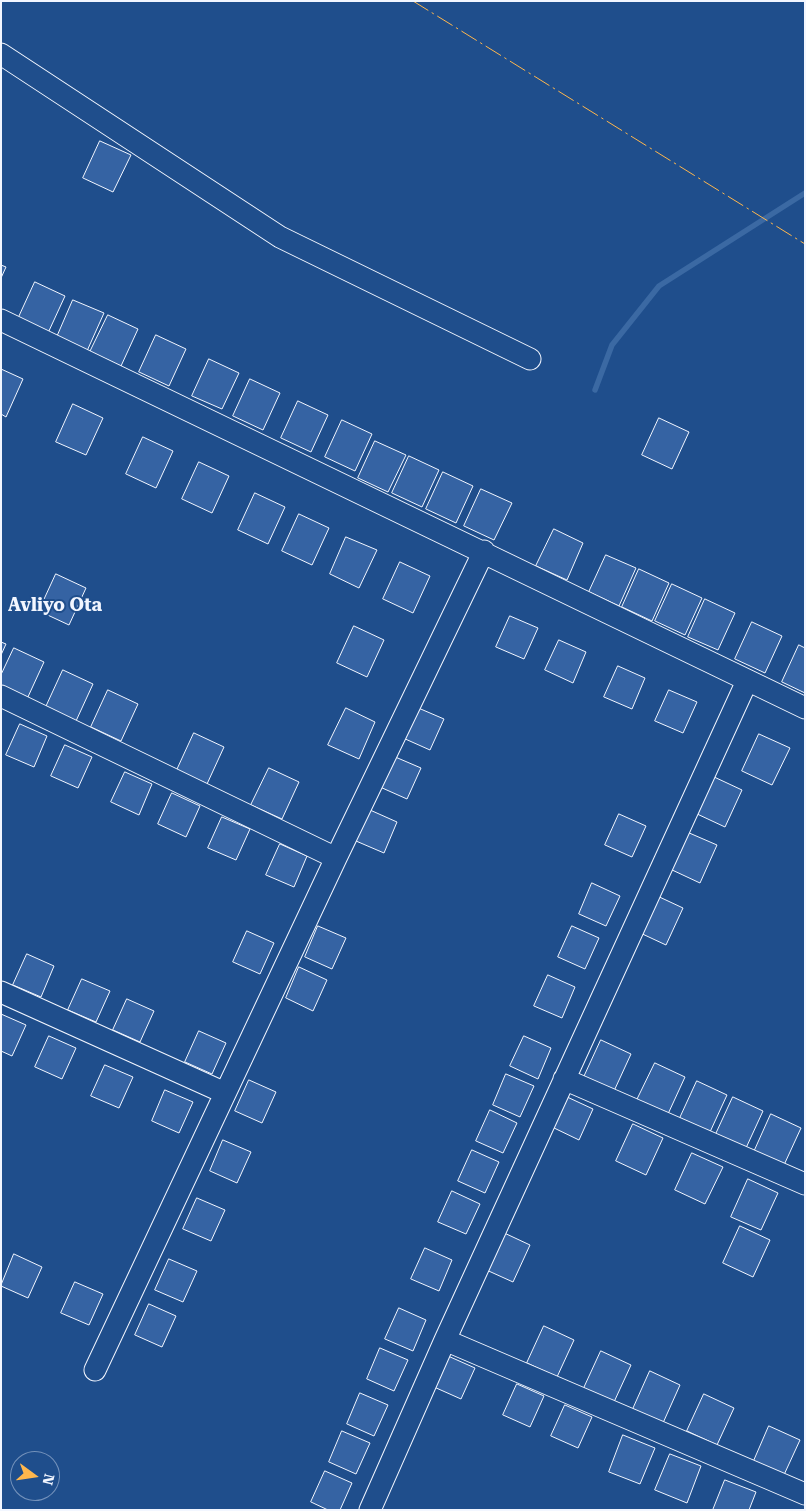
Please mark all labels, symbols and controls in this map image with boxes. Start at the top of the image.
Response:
district label: Avliyo Ota [8,595,102,617]
north arrow [10,1451,60,1501]
text: N [40,1472,58,1487]

